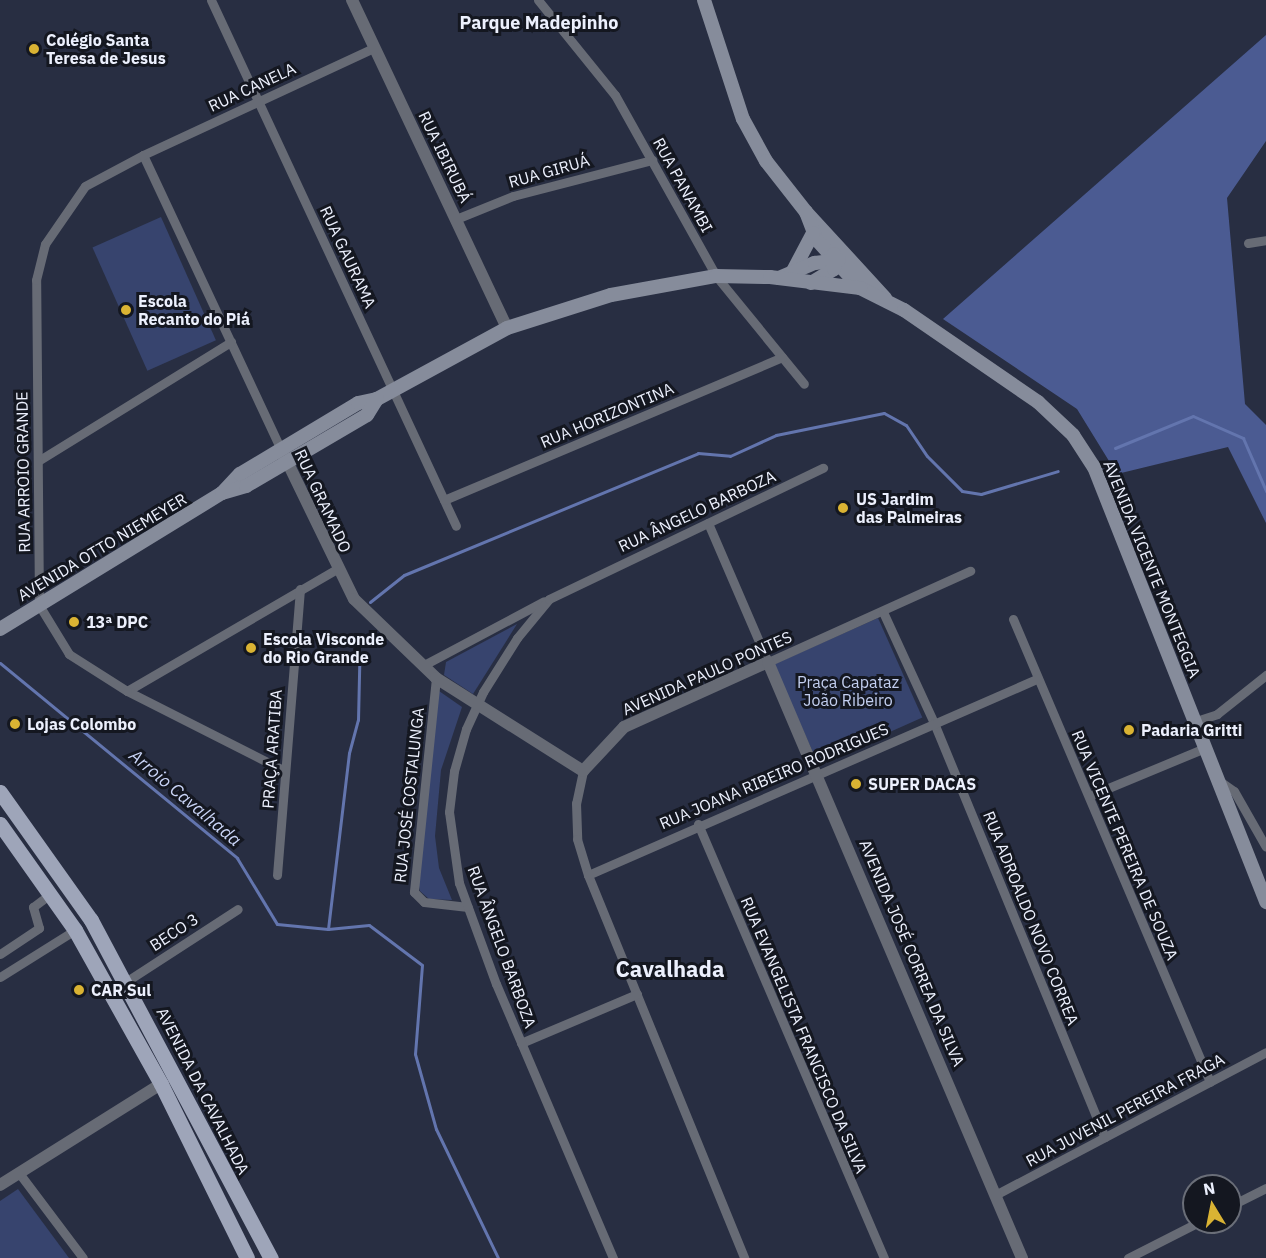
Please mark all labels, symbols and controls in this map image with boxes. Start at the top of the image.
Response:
district label: Parque Madepinho [460,12,618,34]
place label: Colégio Santa Teresa de Jesus [46,30,166,68]
marker: Colégio Santa Teresa de Jesus [27,42,41,56]
street label: RUA CANELA [205,58,299,116]
street label: RUA IBIRUBÁ [415,108,475,206]
street label: RUA PANAMBI [649,134,717,236]
street label: RUA GIRUÁ [506,150,592,192]
street label: RUA GAURAMA [316,203,380,311]
place label: Escola Recanto do Piá [138,291,250,329]
marker: Escola Recanto do Piá [119,303,133,317]
street label: RUA HORIZONTINA [538,378,676,452]
street label: RUA ARROIO GRANDE [12,391,34,553]
street label: RUA GRAMADO [291,446,355,556]
street label: AVENIDA VICENTE MONTEGGIA [1099,457,1205,681]
street label: RUA ÂNGELO BARBOZA [615,466,779,556]
street label: AVENIDA OTTO NIEMEYER [14,489,190,605]
place label: US Jardim das Palmeiras [856,489,962,527]
marker: US Jardim das Palmeiras [834,499,852,517]
place label: 13ª DPC [86,612,148,632]
marker: 13ª DPC [67,615,81,629]
street label: AVENIDA PAULO PONTES [619,627,795,719]
place label: Escola Visconde do Rio Grande [263,629,384,667]
marker: Escola Visconde do Rio Grande [244,641,258,655]
park label: Praça Capataz João Ribeiro [797,672,899,710]
street label: PRAÇA ARATIBA [258,689,286,809]
street label: RUA JOSÉ COSTALUNGA [390,706,428,884]
place label: Lojas Colombo [27,714,136,734]
marker: Lojas Colombo [8,717,22,731]
street label: RUA JOANA RIBEIRO RODRIGUES [657,719,891,833]
place label: Padaria Gritti [1141,720,1242,740]
marker: Padaria Gritti [1122,723,1136,737]
street label: RUA VICENTE PEREIRA DE SOUZA [1068,727,1182,963]
water label: Arroio Cavalhada [125,745,245,851]
place label: SUPER DACAS [868,774,976,794]
marker: SUPER DACAS [849,777,863,791]
street label: RUA ADROALDO NOVO CORREA [979,808,1083,1028]
street label: AVENIDA JOSÉ CORREA DA SILVA [855,837,969,1069]
street label: RUA ÂNGELO BARBOZA [464,863,540,1031]
street label: RUA EVANGELISTA FRANCISCO DA SILVA [737,894,871,1176]
street label: BECO 3 [146,909,202,955]
district label: Cavalhada [616,956,724,982]
place label: CAR Sul [91,980,151,1000]
marker: CAR Sul [72,983,86,997]
street label: AVENIDA DA CAVALHADA [152,1004,254,1178]
street label: RUA JUVENIL PEREIRA FRAGA [1022,1049,1228,1171]
north arrow [1182,1174,1242,1234]
text: N [1202,1177,1217,1199]

